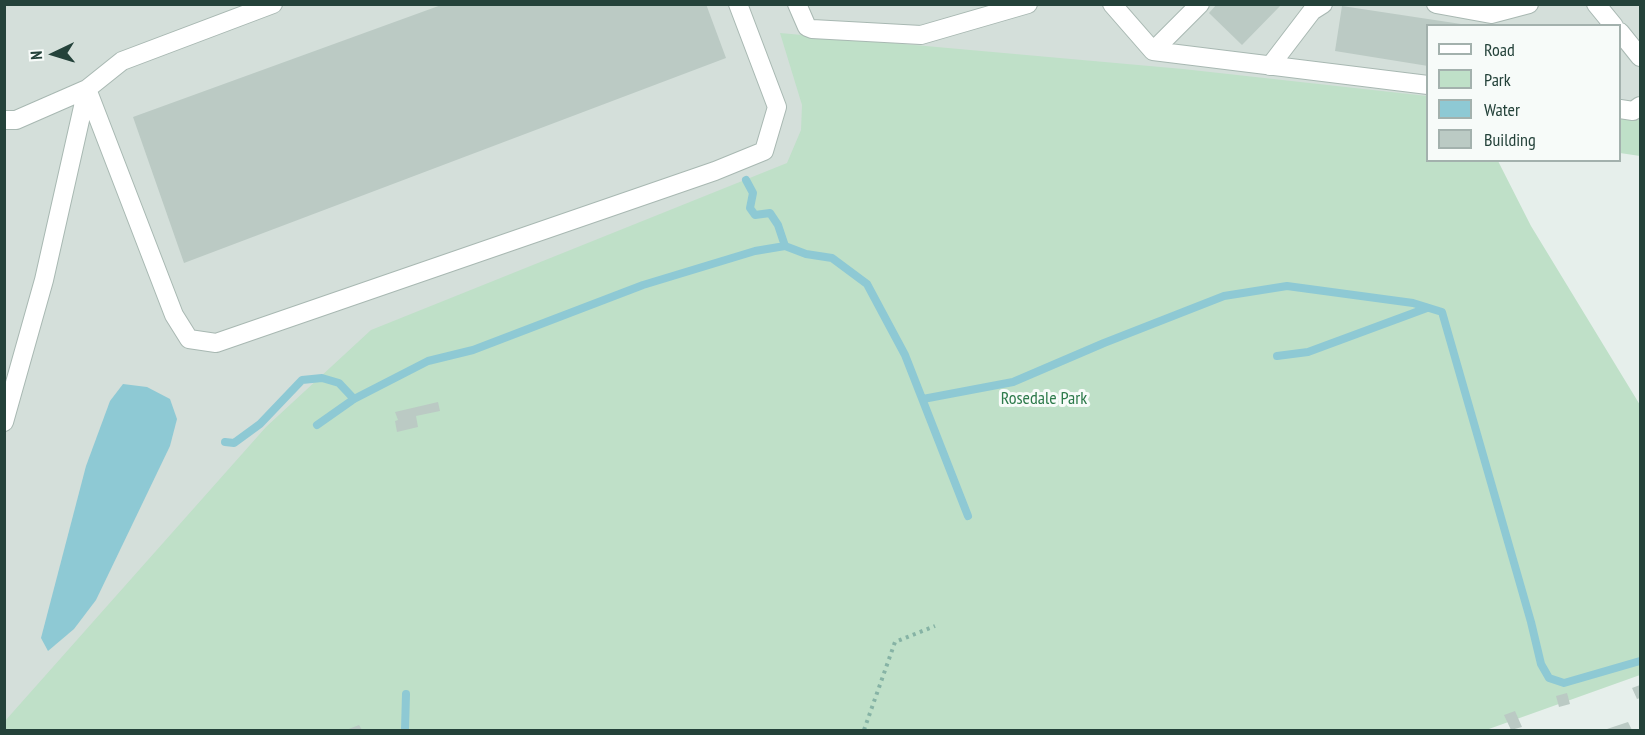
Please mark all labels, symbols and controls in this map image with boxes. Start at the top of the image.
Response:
north arrow [24,24,84,84]
legend [1426,24,1621,162]
text: Road [1484,38,1515,61]
text: N [26,50,46,60]
text: Park [1484,68,1511,91]
text: Water [1484,98,1520,121]
text: Building [1484,128,1536,151]
park label: Rosedale Park [1001,388,1087,410]

